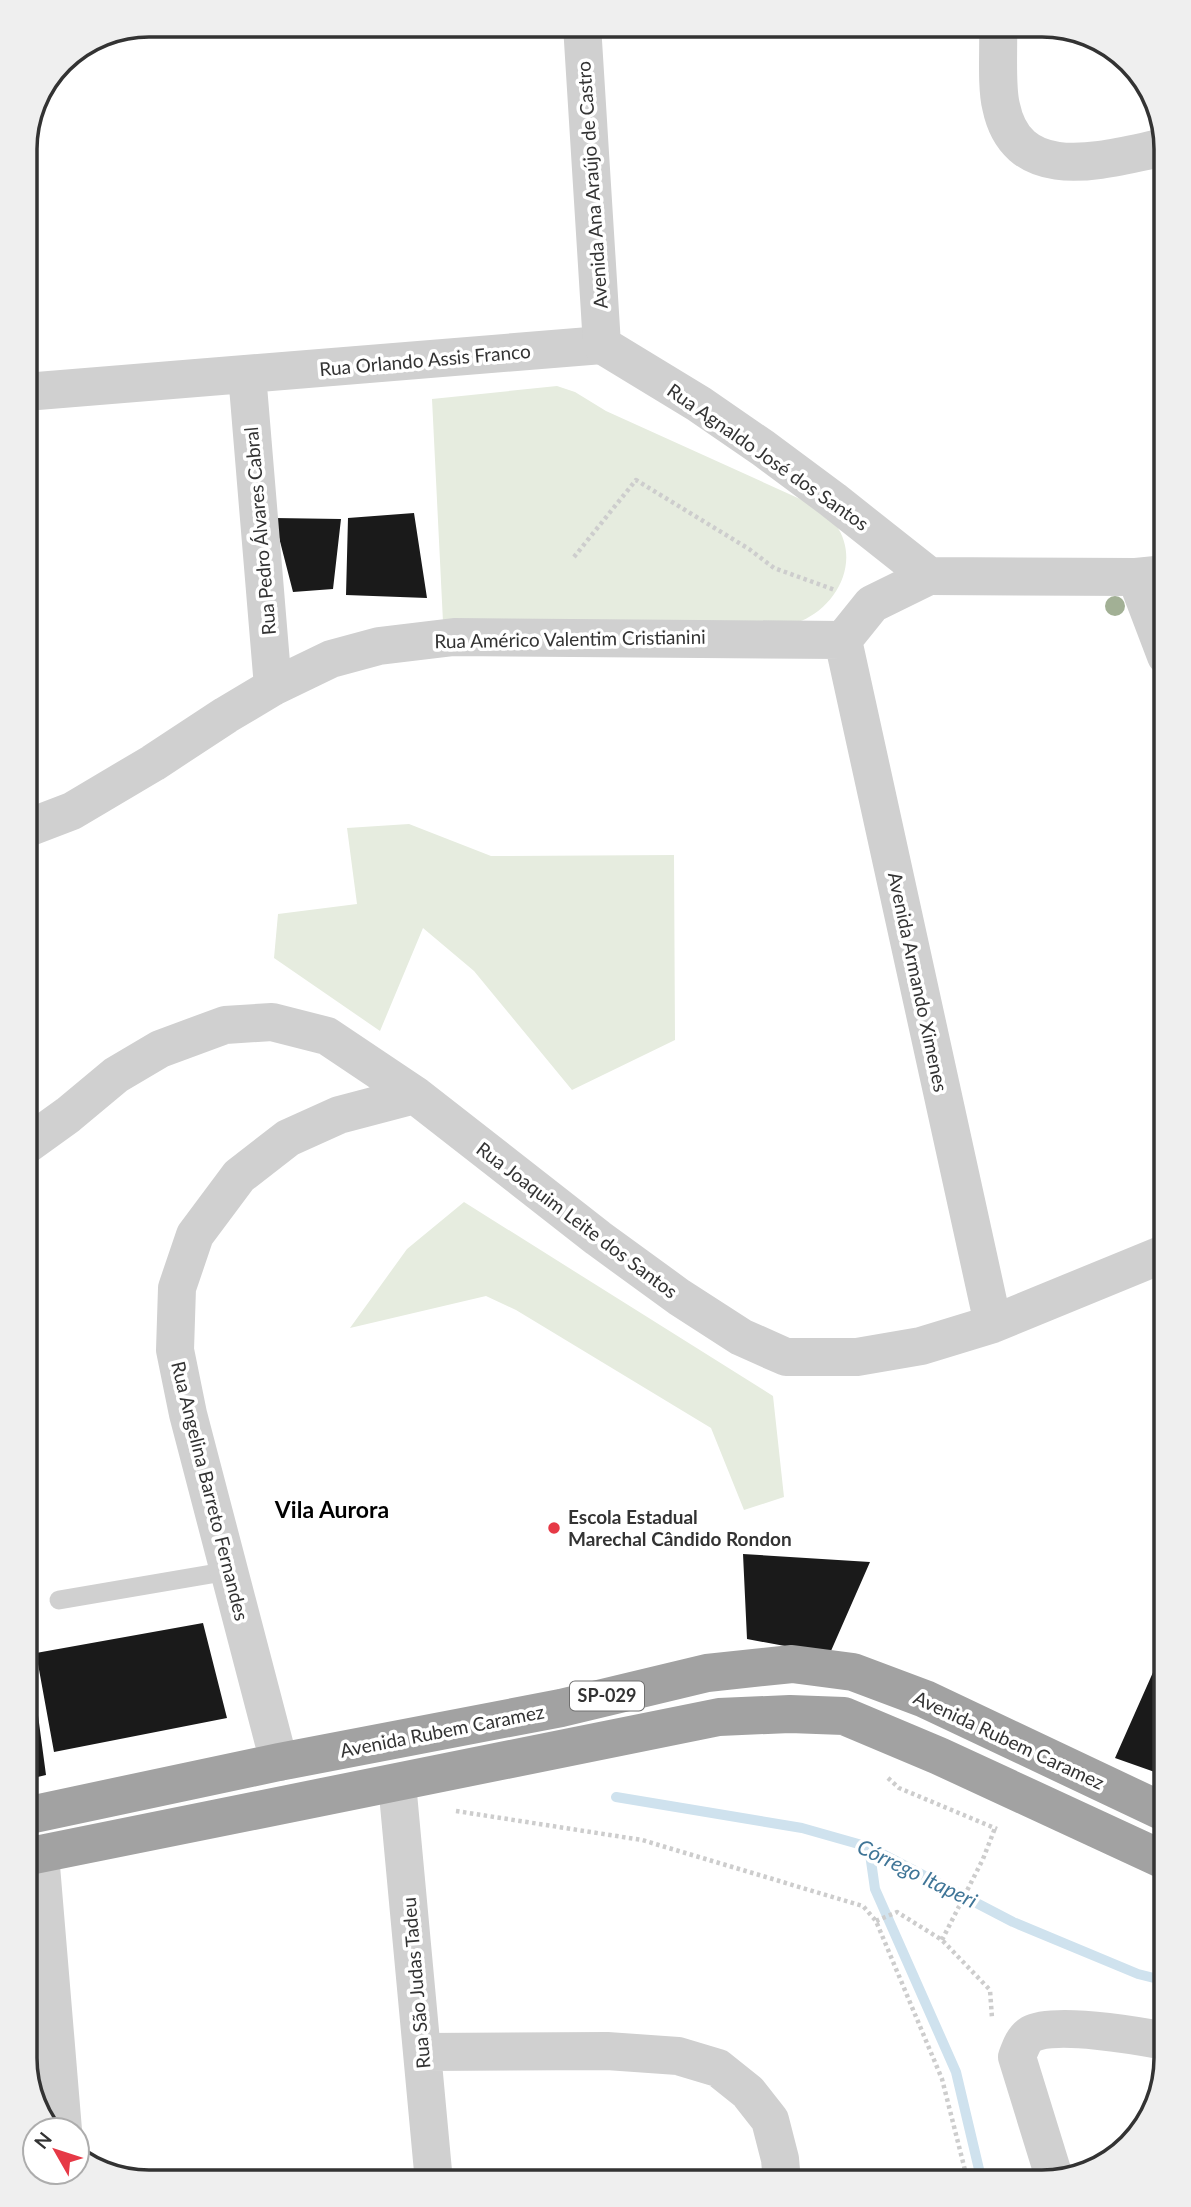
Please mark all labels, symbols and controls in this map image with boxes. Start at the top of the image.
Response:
street label: Avenida Ana Araújo de Castro [571,60,612,310]
street label: Rua Orlando Assis Franco [318,339,532,380]
street label: Rua Agnaldo José dos Santos [663,378,873,535]
street label: Rua Pedro Álvares Cabral [239,426,280,636]
street label: Rua Américo Valentim Cristianini [434,625,706,652]
street label: Avenida Armando Ximenes [884,870,953,1094]
street label: Rua Joaquim Leite dos Santos [472,1136,682,1303]
street label: Rua Angelina Barreto Fernandes [167,1359,254,1623]
district label: Vila Aurora [274,1495,389,1523]
place label: Escola Estadual Marechal Cândido Rondon [568,1505,792,1550]
marker: Escola Estadual Marechal Cândido Rondon [546,1520,562,1536]
road number: SP-029 [570,1681,644,1710]
street label: Avenida Rubem Caramez [910,1685,1108,1794]
street label: Avenida Rubem Caramez [338,1699,546,1762]
water label: Córrego Itaperi [854,1833,982,1912]
street label: Rua São Judas Tadeu [397,1896,434,2070]
north arrow [21,2116,91,2186]
text: N [29,2127,56,2153]

